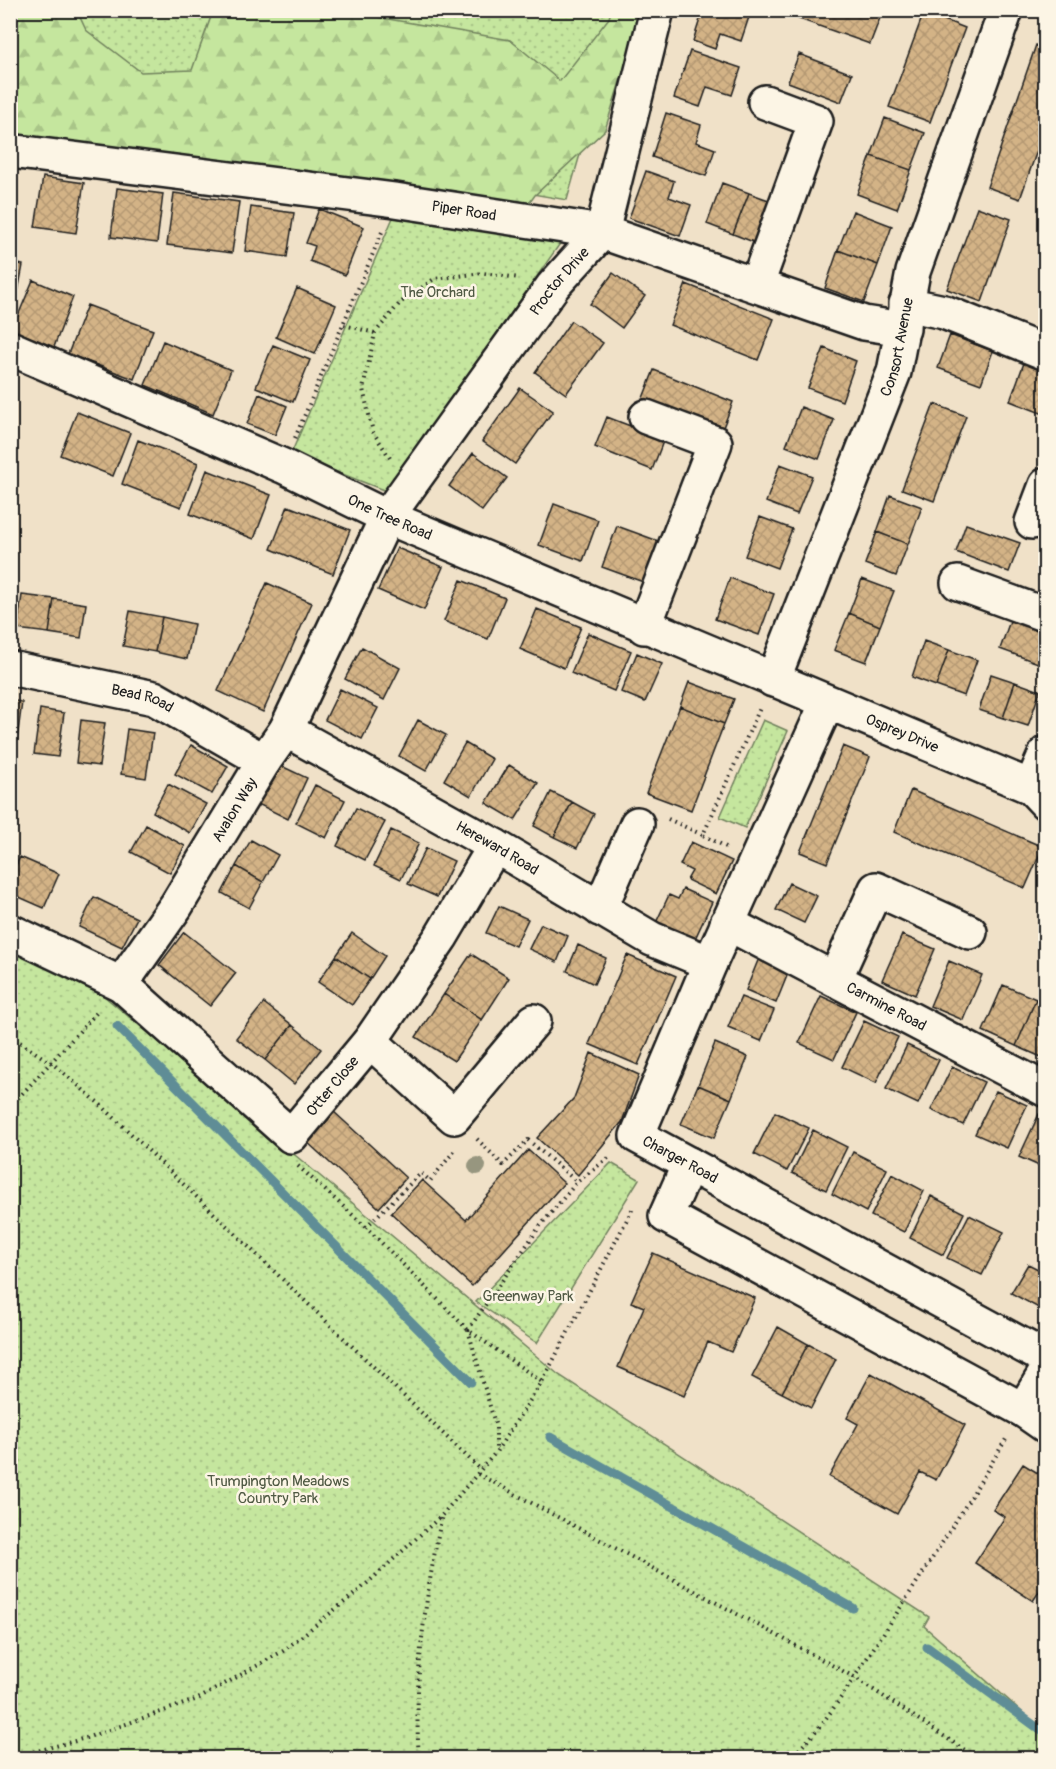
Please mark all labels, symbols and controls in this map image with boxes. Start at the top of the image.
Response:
street label: Piper Road [430,196,498,225]
street label: Proctor Drive [525,243,594,319]
park label: The Orchard [401,283,475,302]
street label: Consort Avenue [876,295,918,399]
street label: One Tree Road [345,490,435,544]
street label: Bead Road [110,680,177,717]
street label: Osprey Drive [863,709,942,757]
street label: Avalon Way [208,774,262,846]
street label: Hereward Road [452,817,542,879]
street label: Carmine Road [843,978,930,1035]
street label: Otter Close [302,1052,363,1120]
street label: Charger Road [639,1131,721,1188]
park label: Greenway Park [482,1287,574,1306]
park label: Trumpington Meadows Country Park [207,1472,349,1508]

